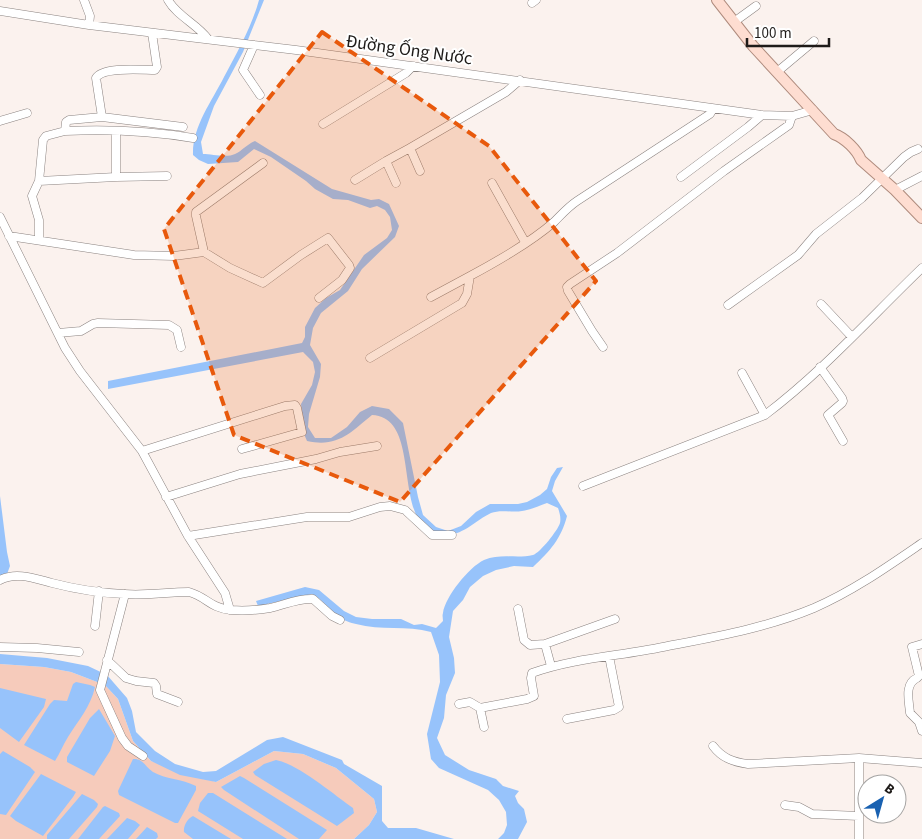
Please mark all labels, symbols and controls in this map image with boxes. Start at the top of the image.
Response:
scale bar [747,15,830,47]
text: 100 m [754,23,792,44]
street label: Đường Ống Nước [344,29,474,71]
north arrow [857,774,907,824]
text: B [880,779,899,800]

